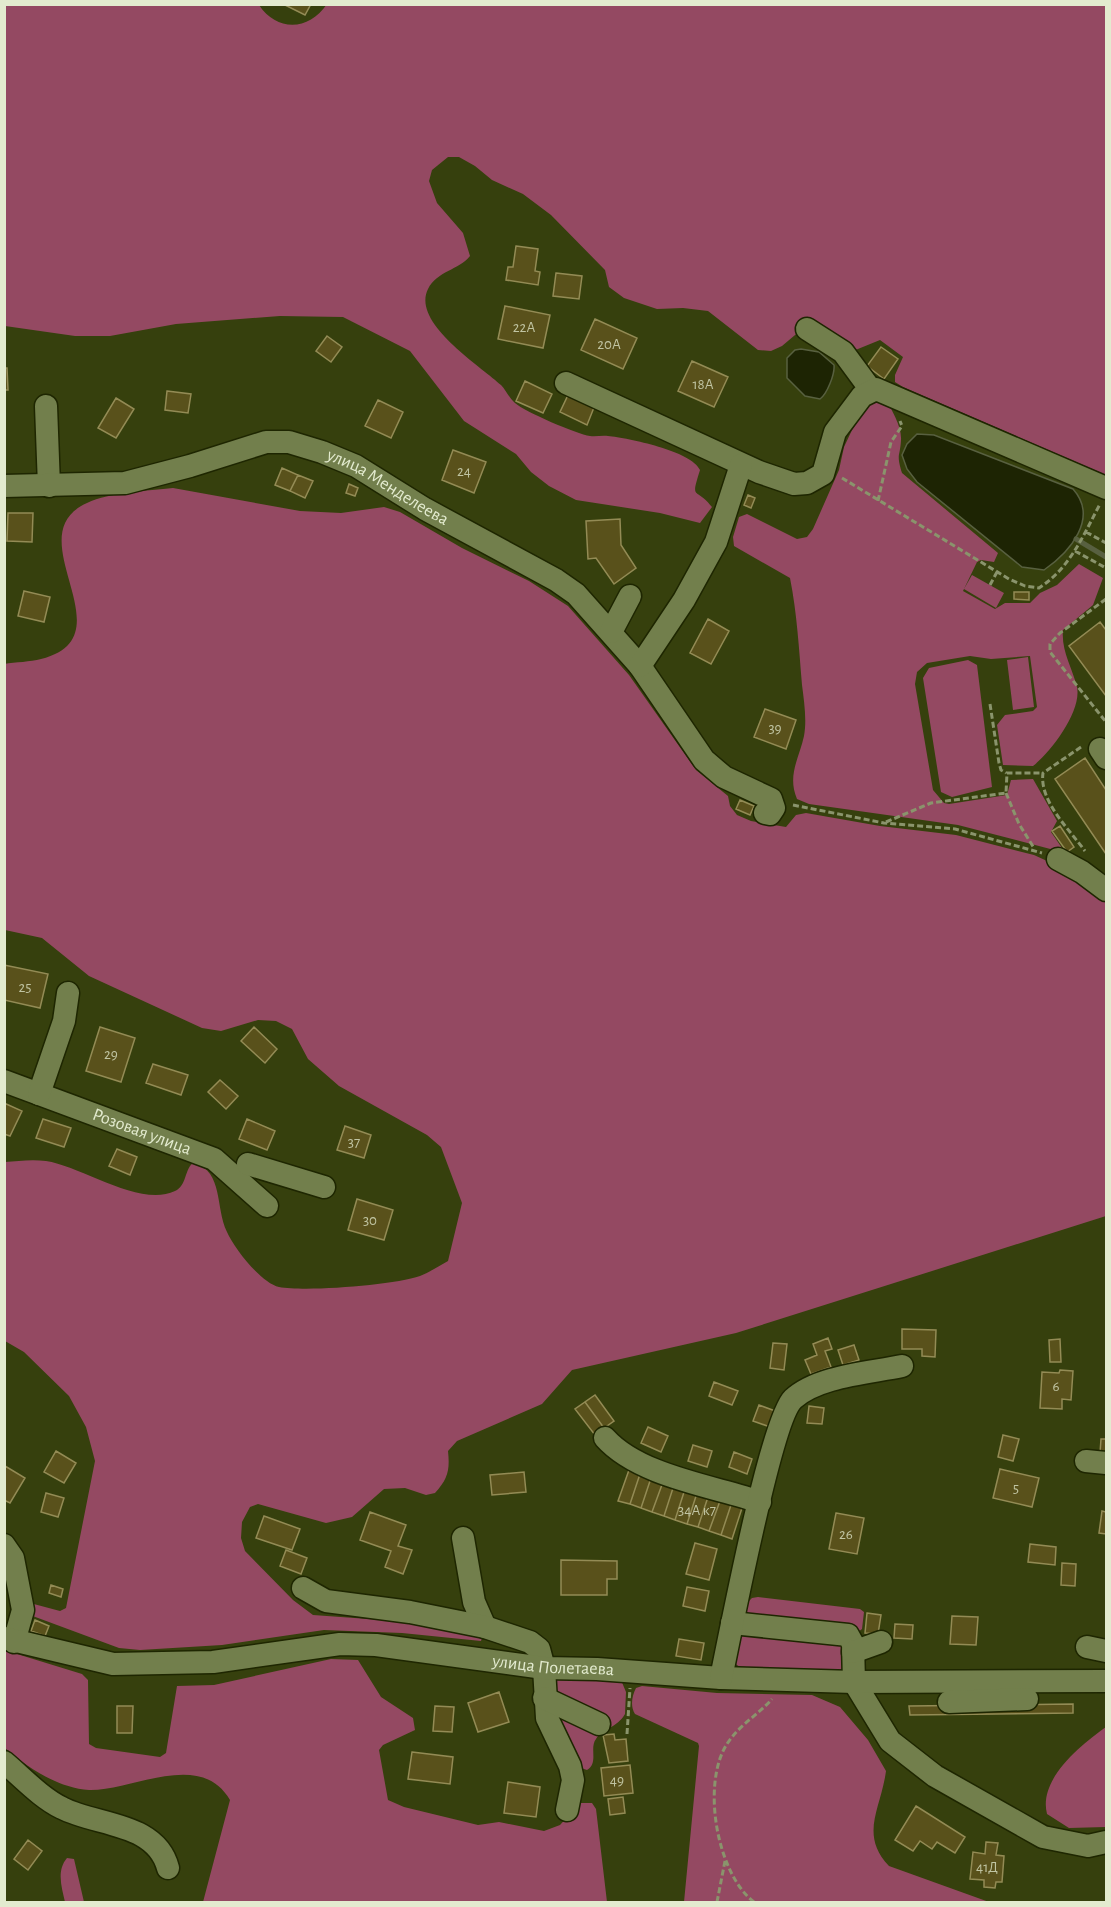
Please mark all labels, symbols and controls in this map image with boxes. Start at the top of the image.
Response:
house number: 22А [513,320,535,335]
house number: 20А [597,337,621,352]
house number: 18А [692,377,714,392]
street label: улица Менделеева [323,446,451,529]
house number: 24 [457,464,471,479]
house number: 39 [768,721,782,736]
house number: 25 [18,980,32,995]
house number: 29 [104,1047,118,1062]
street label: Розовая улица [90,1106,194,1159]
house number: 37 [348,1135,360,1150]
house number: 30 [363,1213,377,1228]
house number: 6 [1052,1379,1060,1394]
house number: 5 [1013,1481,1019,1496]
house number: 34А к7 [678,1503,716,1518]
house number: 26 [839,1527,853,1542]
street label: улица Полетаева [490,1652,615,1679]
house number: 49 [610,1773,624,1788]
house number: 41Д [976,1860,998,1875]

